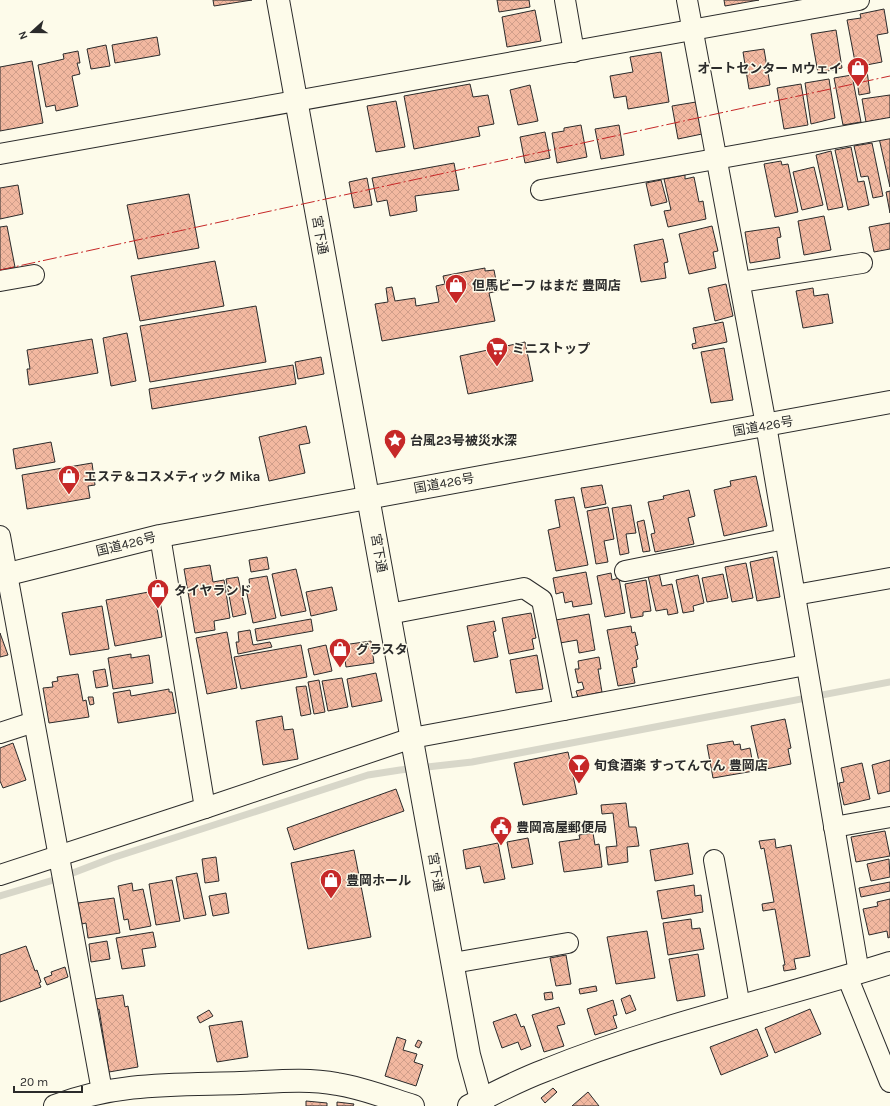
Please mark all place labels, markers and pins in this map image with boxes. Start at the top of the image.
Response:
shop icon: オートセンター Mウェイ [845,55,871,88]
place label: オートセンター Mウェイ [697,61,842,76]
shop icon: 但馬ビーフ はまだ 豊岡店 [443,272,469,305]
place label: 但馬ビーフ はまだ 豊岡店 [472,278,621,293]
supermarket icon: ミニストップ [484,335,510,368]
place label: ミニストップ [512,341,590,356]
place icon: 台風23号被災水深 [382,427,408,460]
place label: 台風23号被災水深 [410,433,517,448]
shop icon: エステ＆コスメティック Mika [56,463,82,496]
place label: エステ＆コスメティック Mika [84,469,260,484]
shop icon: タイヤランド [145,577,171,610]
place label: タイヤランド [174,583,252,598]
shop icon: グラスタ [327,636,353,669]
place label: グラスタ [356,642,408,657]
bar icon: 旬食酒楽 すってんてん 豊岡店 [566,752,592,785]
place label: 旬食酒楽 すってんてん 豊岡店 [594,758,768,773]
public building icon: 豊岡高屋郵便局 [488,814,514,847]
place label: 豊岡高屋郵便局 [516,820,607,835]
shop icon: 豊岡ホール [318,867,344,900]
place label: 豊岡ホール [346,873,411,888]

